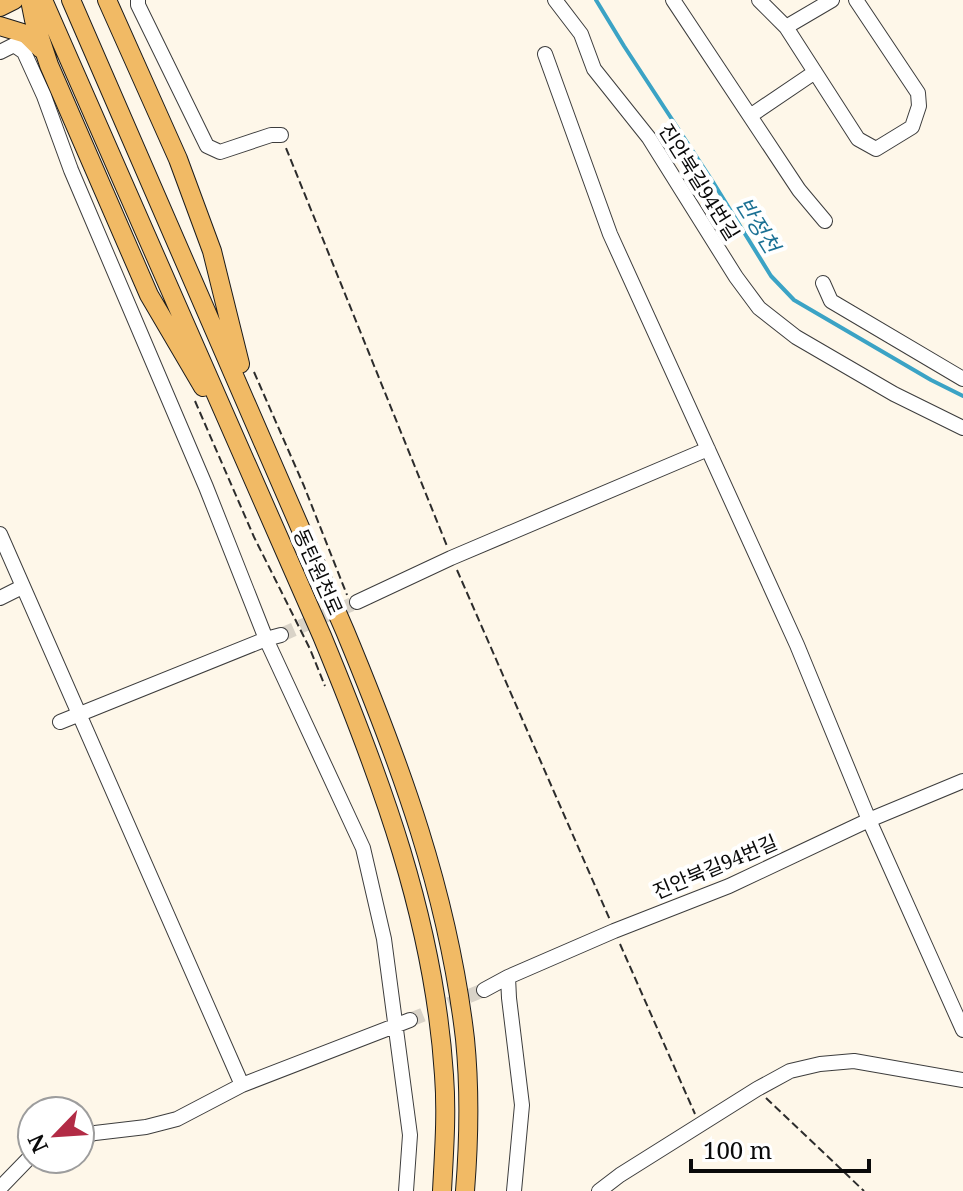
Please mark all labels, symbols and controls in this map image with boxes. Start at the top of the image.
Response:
street label: 진안북길94번길 [653,118,746,245]
water label: 반정천 [730,191,789,261]
street label: 동탄원천로 [287,524,349,619]
street label: 진안북길94번길 [648,828,781,905]
north arrow [16,1095,96,1175]
scale bar [691,1123,869,1173]
text: N [20,1130,54,1158]
text: 100 m [703,1133,772,1166]

